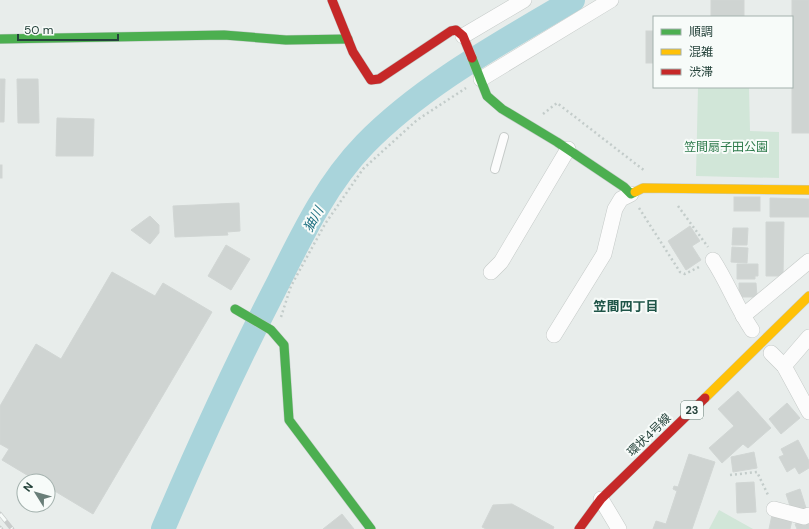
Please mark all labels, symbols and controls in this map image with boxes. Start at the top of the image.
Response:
scale bar [18,16,118,42]
legend [653,16,793,88]
text: 50 m [24,22,53,38]
text: 順調 [689,24,713,40]
text: 混雑 [689,44,713,60]
text: 渋滞 [689,64,713,80]
park label: 笠間扇子田公園 [684,139,768,155]
water label: 㹨川 [300,202,328,235]
district label: 笠間四丁目 [593,298,659,315]
road number: 23 [681,401,703,419]
street label: 環状4号線 [624,410,674,460]
north arrow [16,473,56,513]
text: N [20,480,36,494]

